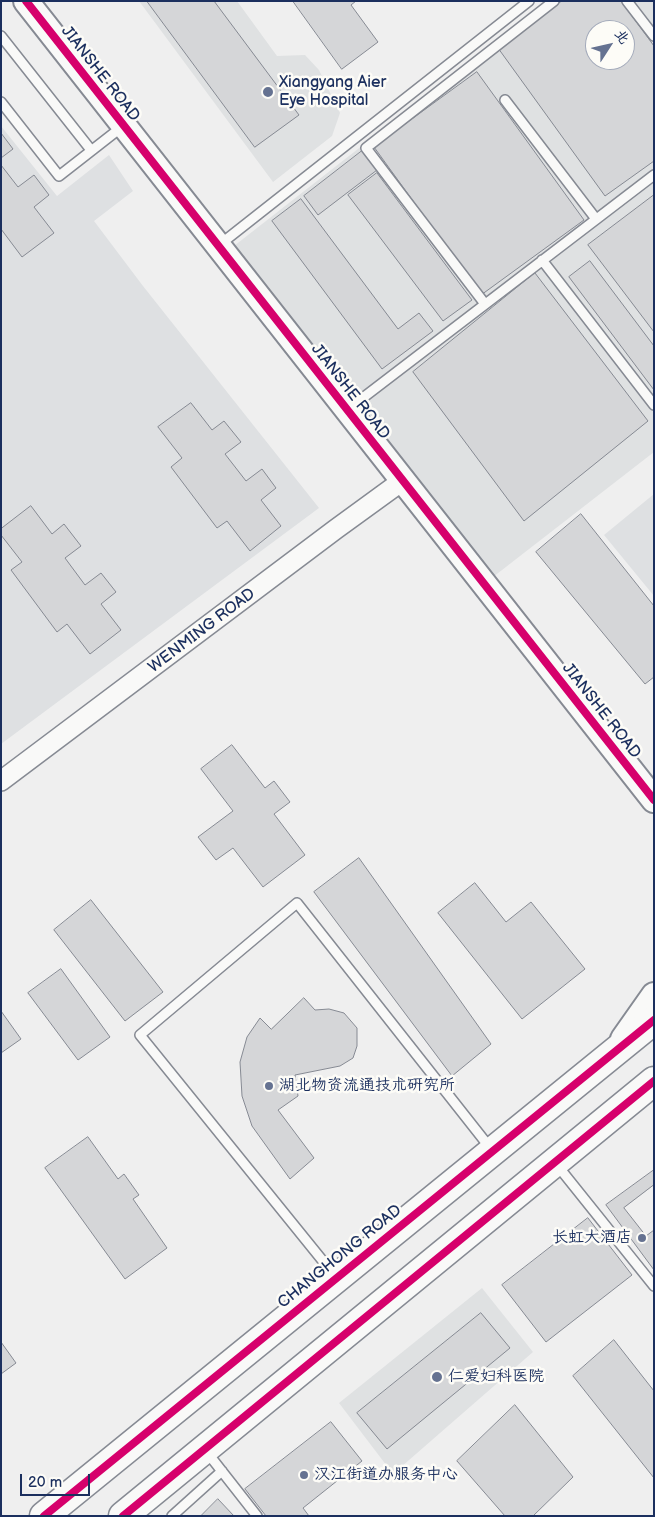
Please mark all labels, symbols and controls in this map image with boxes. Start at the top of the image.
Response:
north arrow [585,20,635,70]
street label: JIANSHE ROAD [57,22,143,126]
text: 北 [611,26,633,47]
place label: Xiangyang Aier Eye Hospital [279,73,386,111]
marker: Xiangyang Aier Eye Hospital [261,85,275,99]
street label: JIANSHE ROAD [307,340,393,444]
street label: WENMING ROAD [145,585,259,677]
street label: JIANSHE ROAD [558,659,644,763]
place label: 湖北物资流通技术研究所 [279,1076,455,1096]
marker: 湖北物资流通技术研究所 [263,1080,275,1092]
street label: CHANGHONG ROAD [274,1201,406,1313]
place label: 长虹大酒店 [552,1228,632,1248]
marker: 长虹大酒店 [636,1232,648,1244]
place label: 仁爱妇科医院 [448,1367,544,1387]
marker: 仁爱妇科医院 [430,1370,444,1384]
scale bar [22,1464,92,1496]
place label: 汉江街道办服务中心 [314,1465,458,1485]
marker: 汉江街道办服务中心 [298,1469,310,1481]
text: 20 m [28,1473,62,1492]

